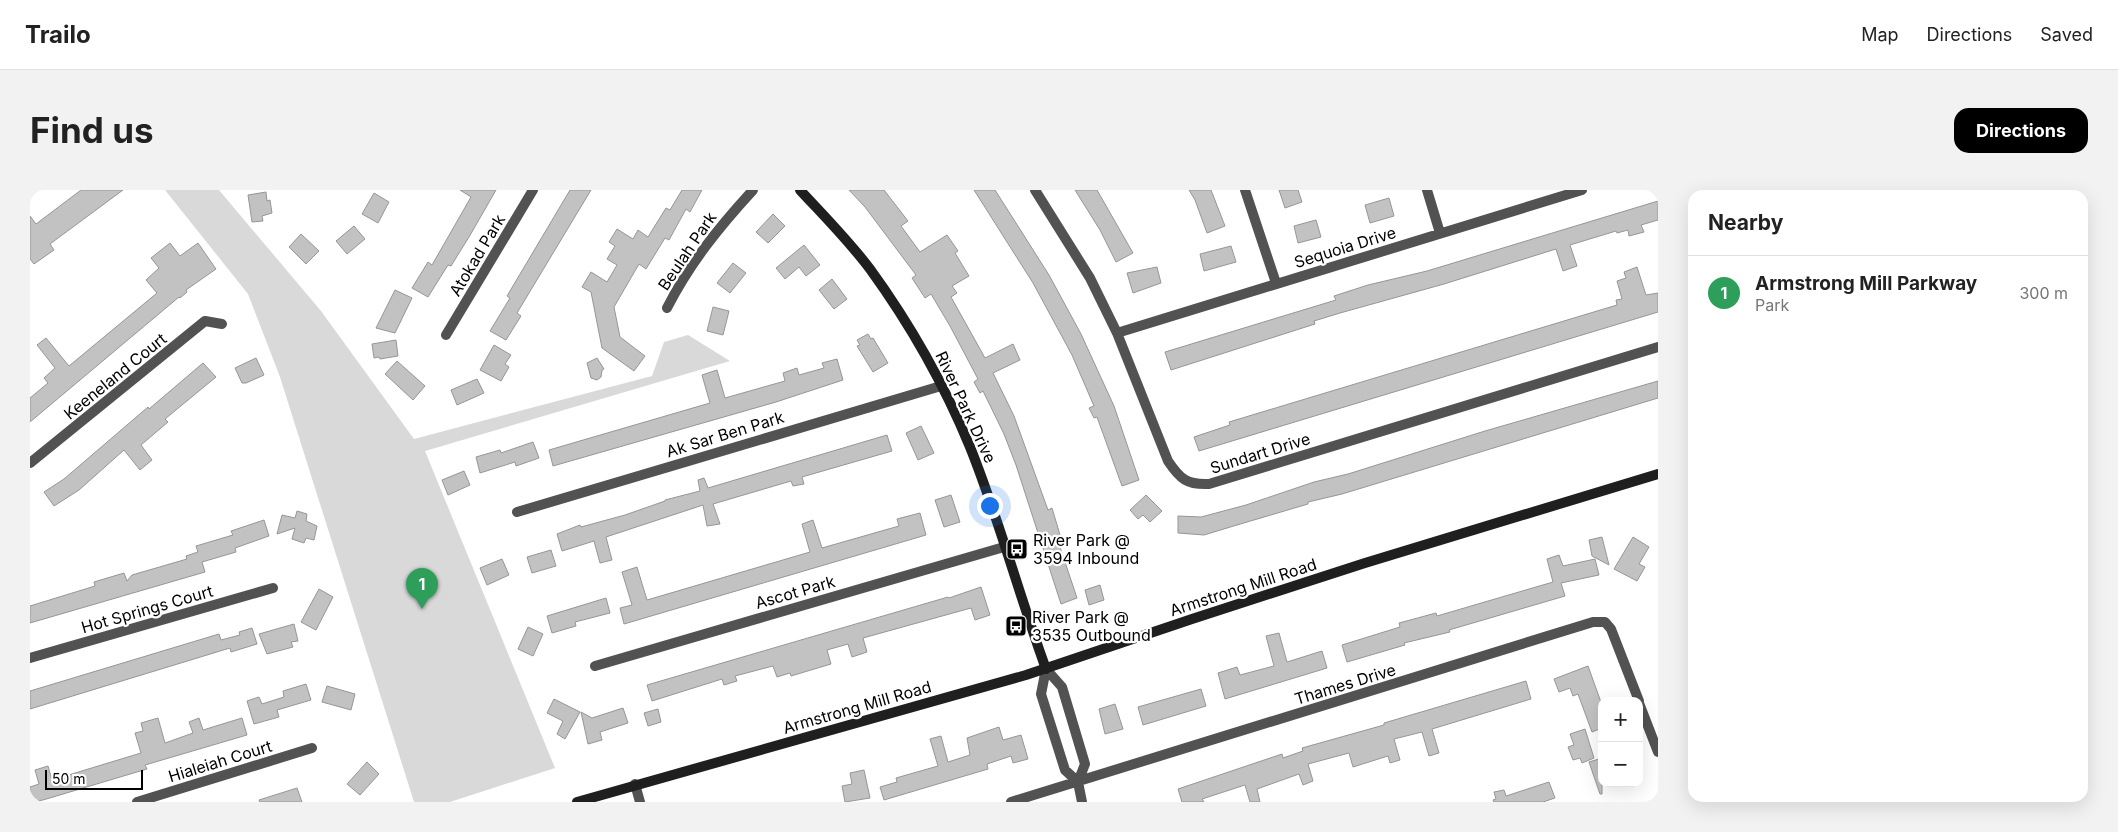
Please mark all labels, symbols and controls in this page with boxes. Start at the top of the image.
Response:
text: Trailo [25,20,91,49]
text: Map [1861,24,1899,45]
text: Directions [1927,24,2012,45]
text: Saved [2040,24,2093,45]
button: Directions [1954,108,2088,153]
text: Find us [30,109,154,151]
street label: Beulah Park [653,208,721,294]
street label: Atokad Park [445,210,509,299]
text: Nearby [1708,210,1783,235]
street label: Sequoia Drive [1292,222,1398,272]
text: Armstrong Mill Parkway [1755,272,1977,295]
text: 1 [1721,283,1727,303]
text: 300 m [2019,283,2068,303]
text: Park [1755,295,1789,315]
street label: Keeneland Court [60,328,170,424]
street label: River Park Drive [931,348,1001,466]
street label: Ak Sar Ben Park [664,407,787,461]
street label: Sundart Drive [1208,428,1312,478]
your location [977,493,1003,519]
place label: River Park @ 3594 Inbound [1033,530,1139,568]
bus stop icon: River Park @ 3594 Inbound [1005,537,1029,561]
street label: Armstrong Mill Road [1167,554,1319,620]
pin: 1 [406,568,438,609]
street label: Ascot Park [753,571,837,613]
street label: Hot Springs Court [79,581,215,637]
place label: River Park @ 3535 Outbound [1032,607,1151,645]
bus stop icon: River Park @ 3535 Outbound [1004,614,1028,638]
street label: Thames Drive [1292,659,1398,709]
street label: Armstrong Mill Road [781,676,933,738]
map controls [1598,697,1643,787]
button: + [1598,697,1643,742]
street label: Hialeiah Court [166,736,274,786]
button: − [1598,742,1643,787]
scale bar [45,767,142,790]
text: 50 m [52,770,86,787]

